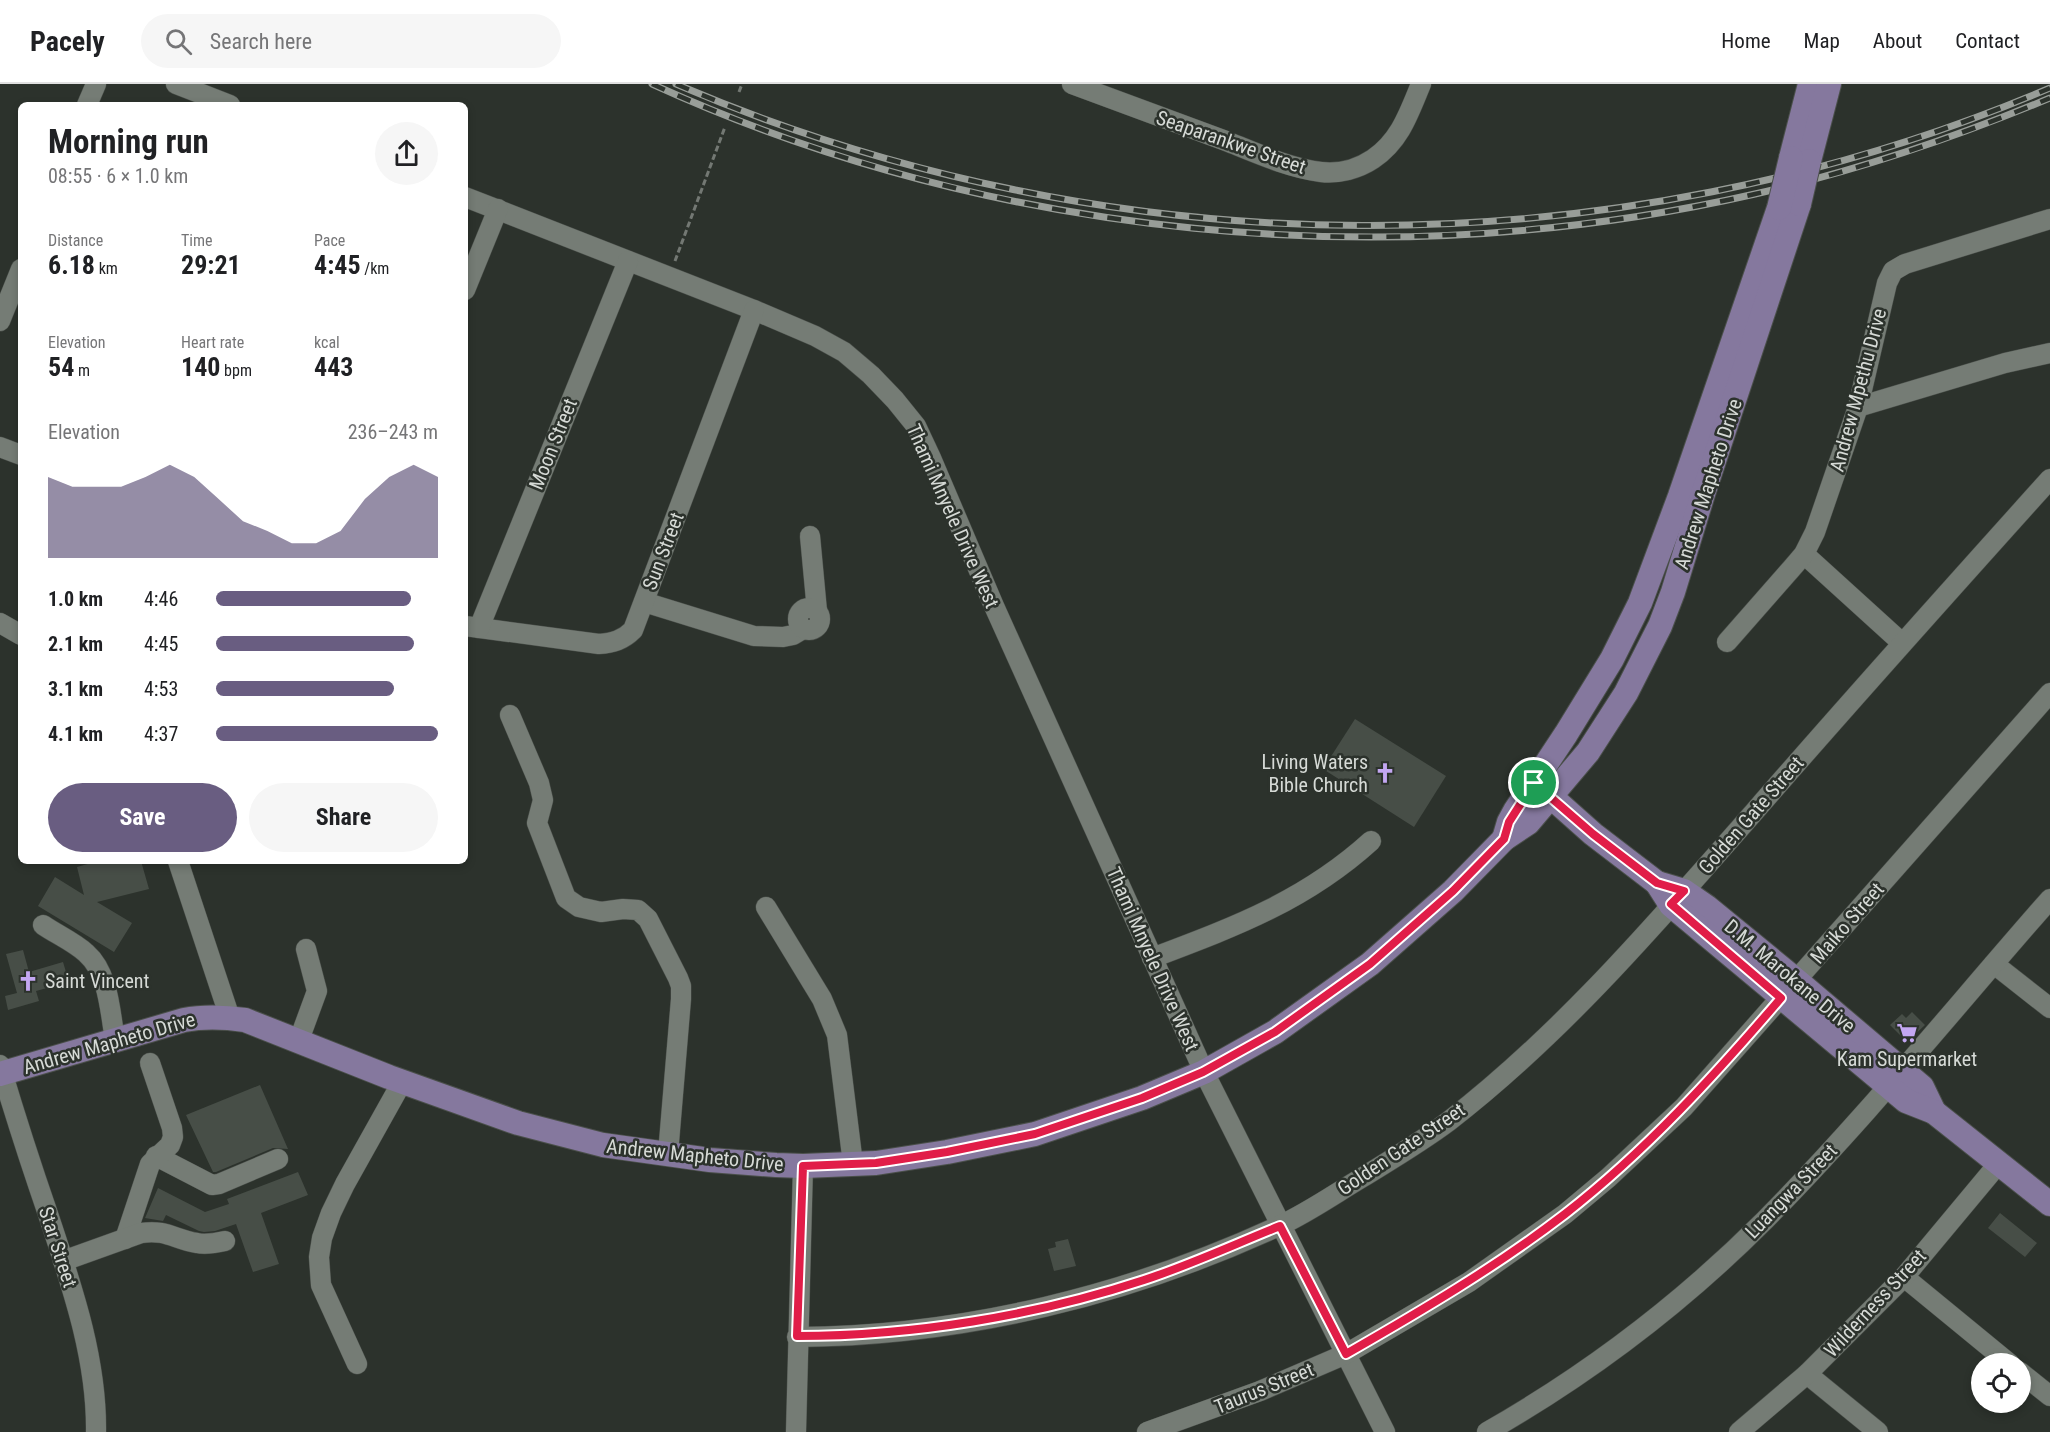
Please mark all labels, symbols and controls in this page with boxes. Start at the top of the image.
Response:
search box [141,14,561,68]
text: Pacely [30,25,105,58]
icon: search [162,25,195,58]
text: Search here [210,29,312,54]
text: Home [1721,29,1771,53]
text: Map [1804,29,1840,53]
text: About [1873,29,1922,53]
text: Contact [1955,29,2020,53]
street label: Seaparankwe Street [1153,105,1309,179]
text: Morning run [48,122,209,161]
button: share [375,122,438,185]
text: 08:55 · 6 × 1.0 km [48,164,188,188]
text: Distance [48,231,103,250]
text: Time [181,231,213,250]
text: Pace [314,231,345,250]
text: 6.18 [48,250,95,280]
text: 29:21 [181,250,241,280]
text: 4:45 [314,250,361,280]
text: km [95,259,118,278]
text: /km [361,259,389,278]
street label: Andrew Mpethu Drive [1825,306,1891,474]
text: Elevation [48,333,106,352]
text: Heart rate [181,333,244,352]
text: kcal [314,333,340,352]
text: 54 [48,352,74,382]
text: 140 [181,352,220,382]
text: 443 [314,352,353,382]
text: m [74,361,90,380]
text: bpm [220,361,252,380]
street label: Moon Street [524,395,582,493]
street label: Andrew Mapheto Drive [1669,396,1747,572]
text: Elevation [48,420,120,444]
text: 236–243 m [348,420,438,444]
street label: Thami Mnyele Drive West [902,420,1004,612]
street label: Sun Street [637,509,689,593]
text: 1.0 km [48,587,103,611]
text: 4:46 [144,587,178,611]
text: 2.1 km [48,632,103,656]
text: 4:45 [144,632,178,656]
text: 3.1 km [48,677,103,701]
text: 4:53 [144,677,178,701]
text: 4.1 km [48,722,103,746]
text: 4:37 [144,722,178,746]
place label: Living Waters Bible Church [1262,750,1368,797]
street label: Golden Gate Street [1693,751,1809,879]
pin [1508,757,1559,808]
church icon: Living Waters Bible Church [1373,761,1397,785]
icon: arrive [1517,766,1550,799]
button: Save [48,783,237,852]
button: Share [249,783,438,852]
street label: Thami Mnyele Drive West [1102,863,1204,1055]
street label: Maiko Street [1805,877,1889,969]
street label: D.M. Marokane Drive [1720,914,1860,1038]
church icon: Saint Vincent [16,969,40,993]
place label: Saint Vincent [45,969,150,993]
street label: Andrew Mapheto Drive [20,1007,198,1079]
supermarket icon: Kam Supermarket [1895,1021,1919,1045]
place label: Kam Supermarket [1837,1047,1977,1071]
street label: Golden Gate Street [1333,1098,1469,1200]
street label: Andrew Mapheto Drive [605,1134,785,1176]
street label: Luangwa Street [1740,1139,1842,1243]
street label: Star Street [34,1204,82,1290]
street label: Wilderness Street [1819,1244,1931,1362]
map controls [1971,1353,2031,1413]
button: locate [1971,1353,2031,1413]
street label: Taurus Street [1211,1357,1317,1419]

